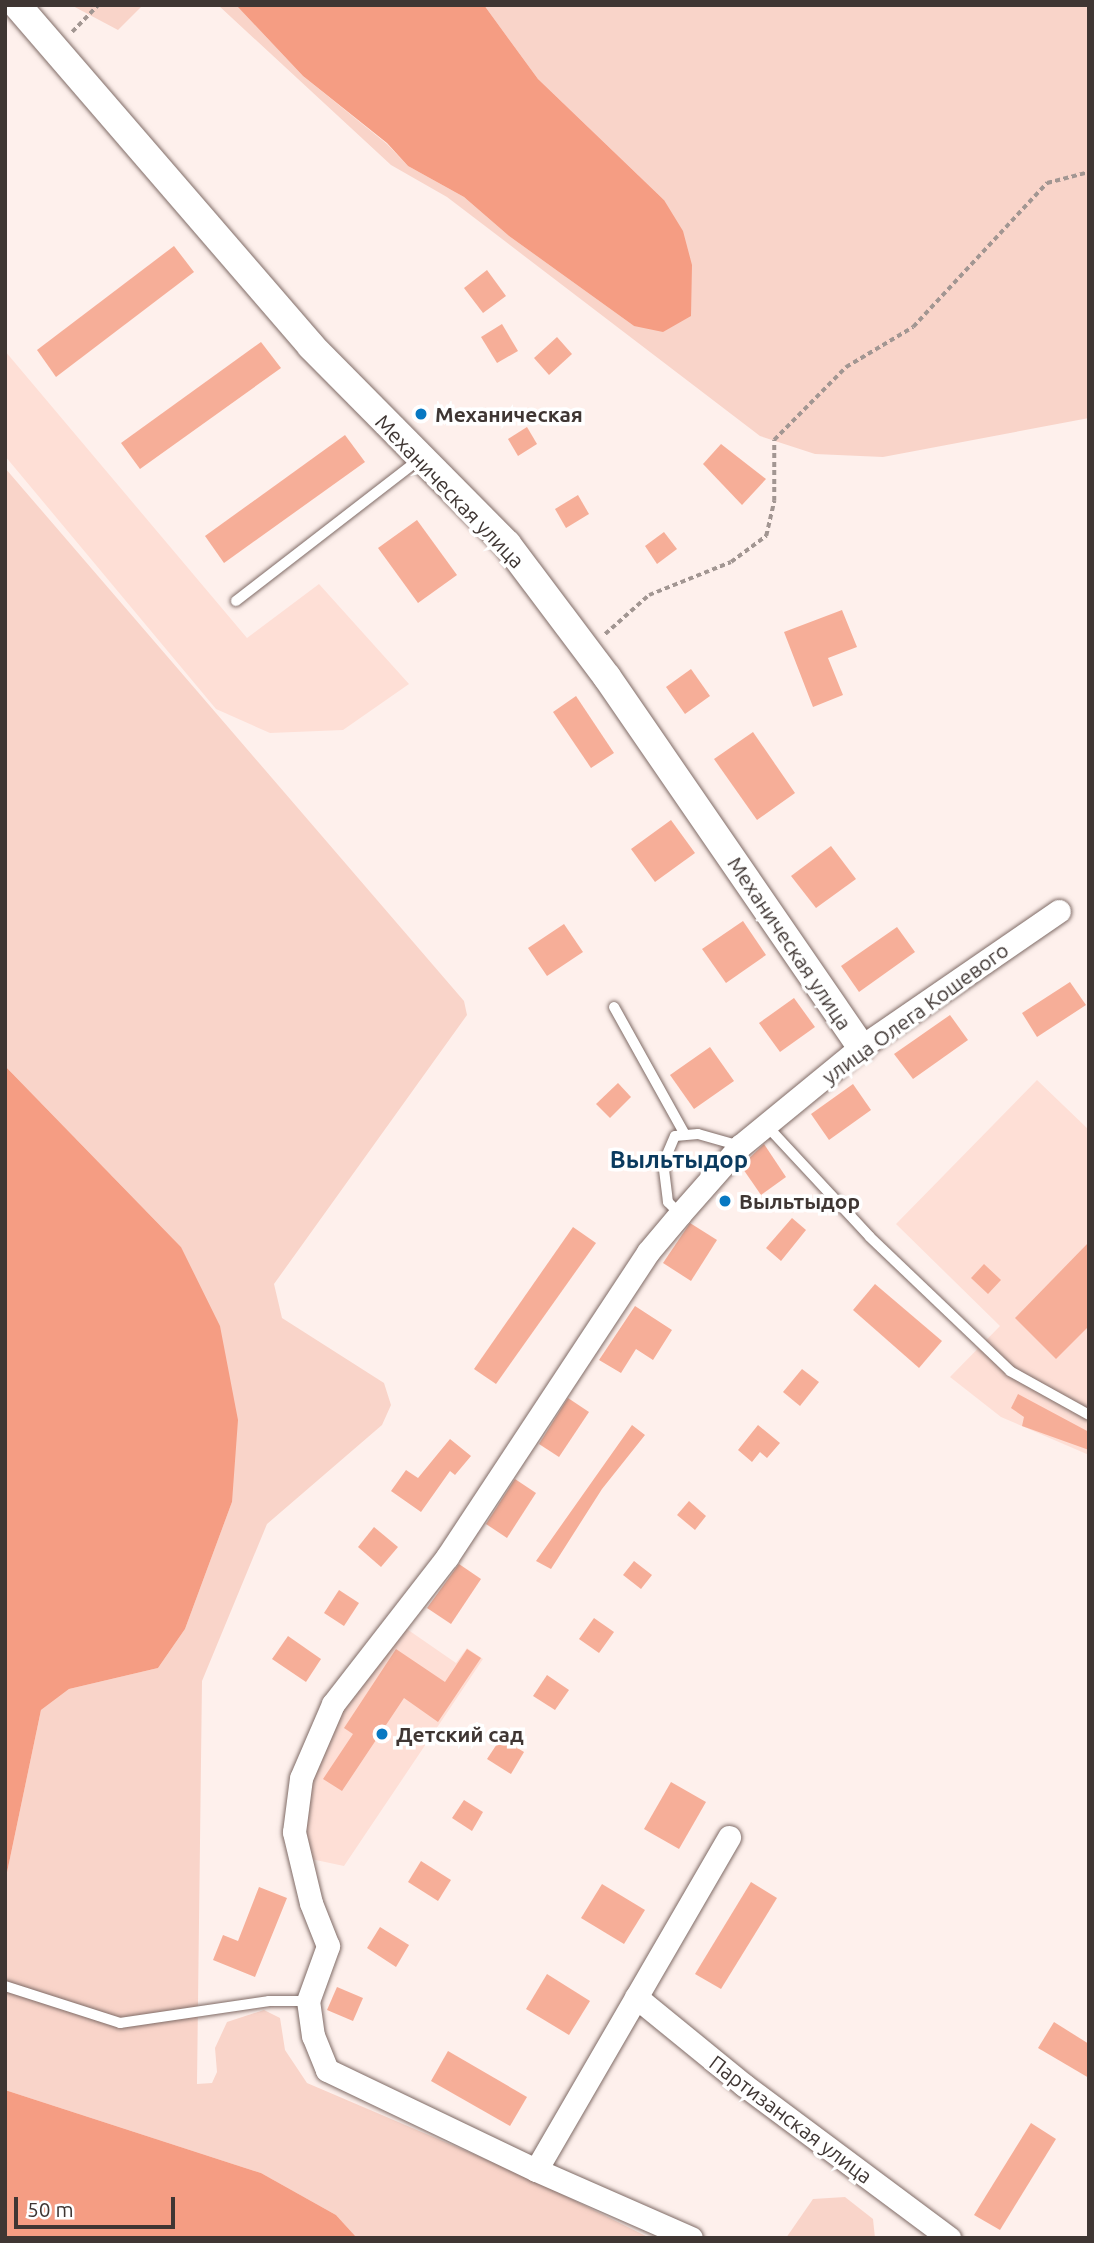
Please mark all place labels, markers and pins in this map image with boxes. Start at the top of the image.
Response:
place label: Механическая [435,401,583,427]
marker: Механическая [413,406,429,422]
place label: Выльтыдор [739,1188,860,1214]
marker: Выльтыдор [717,1193,733,1209]
place label: Детский сад [396,1721,524,1747]
marker: Детский сад [374,1726,390,1742]

